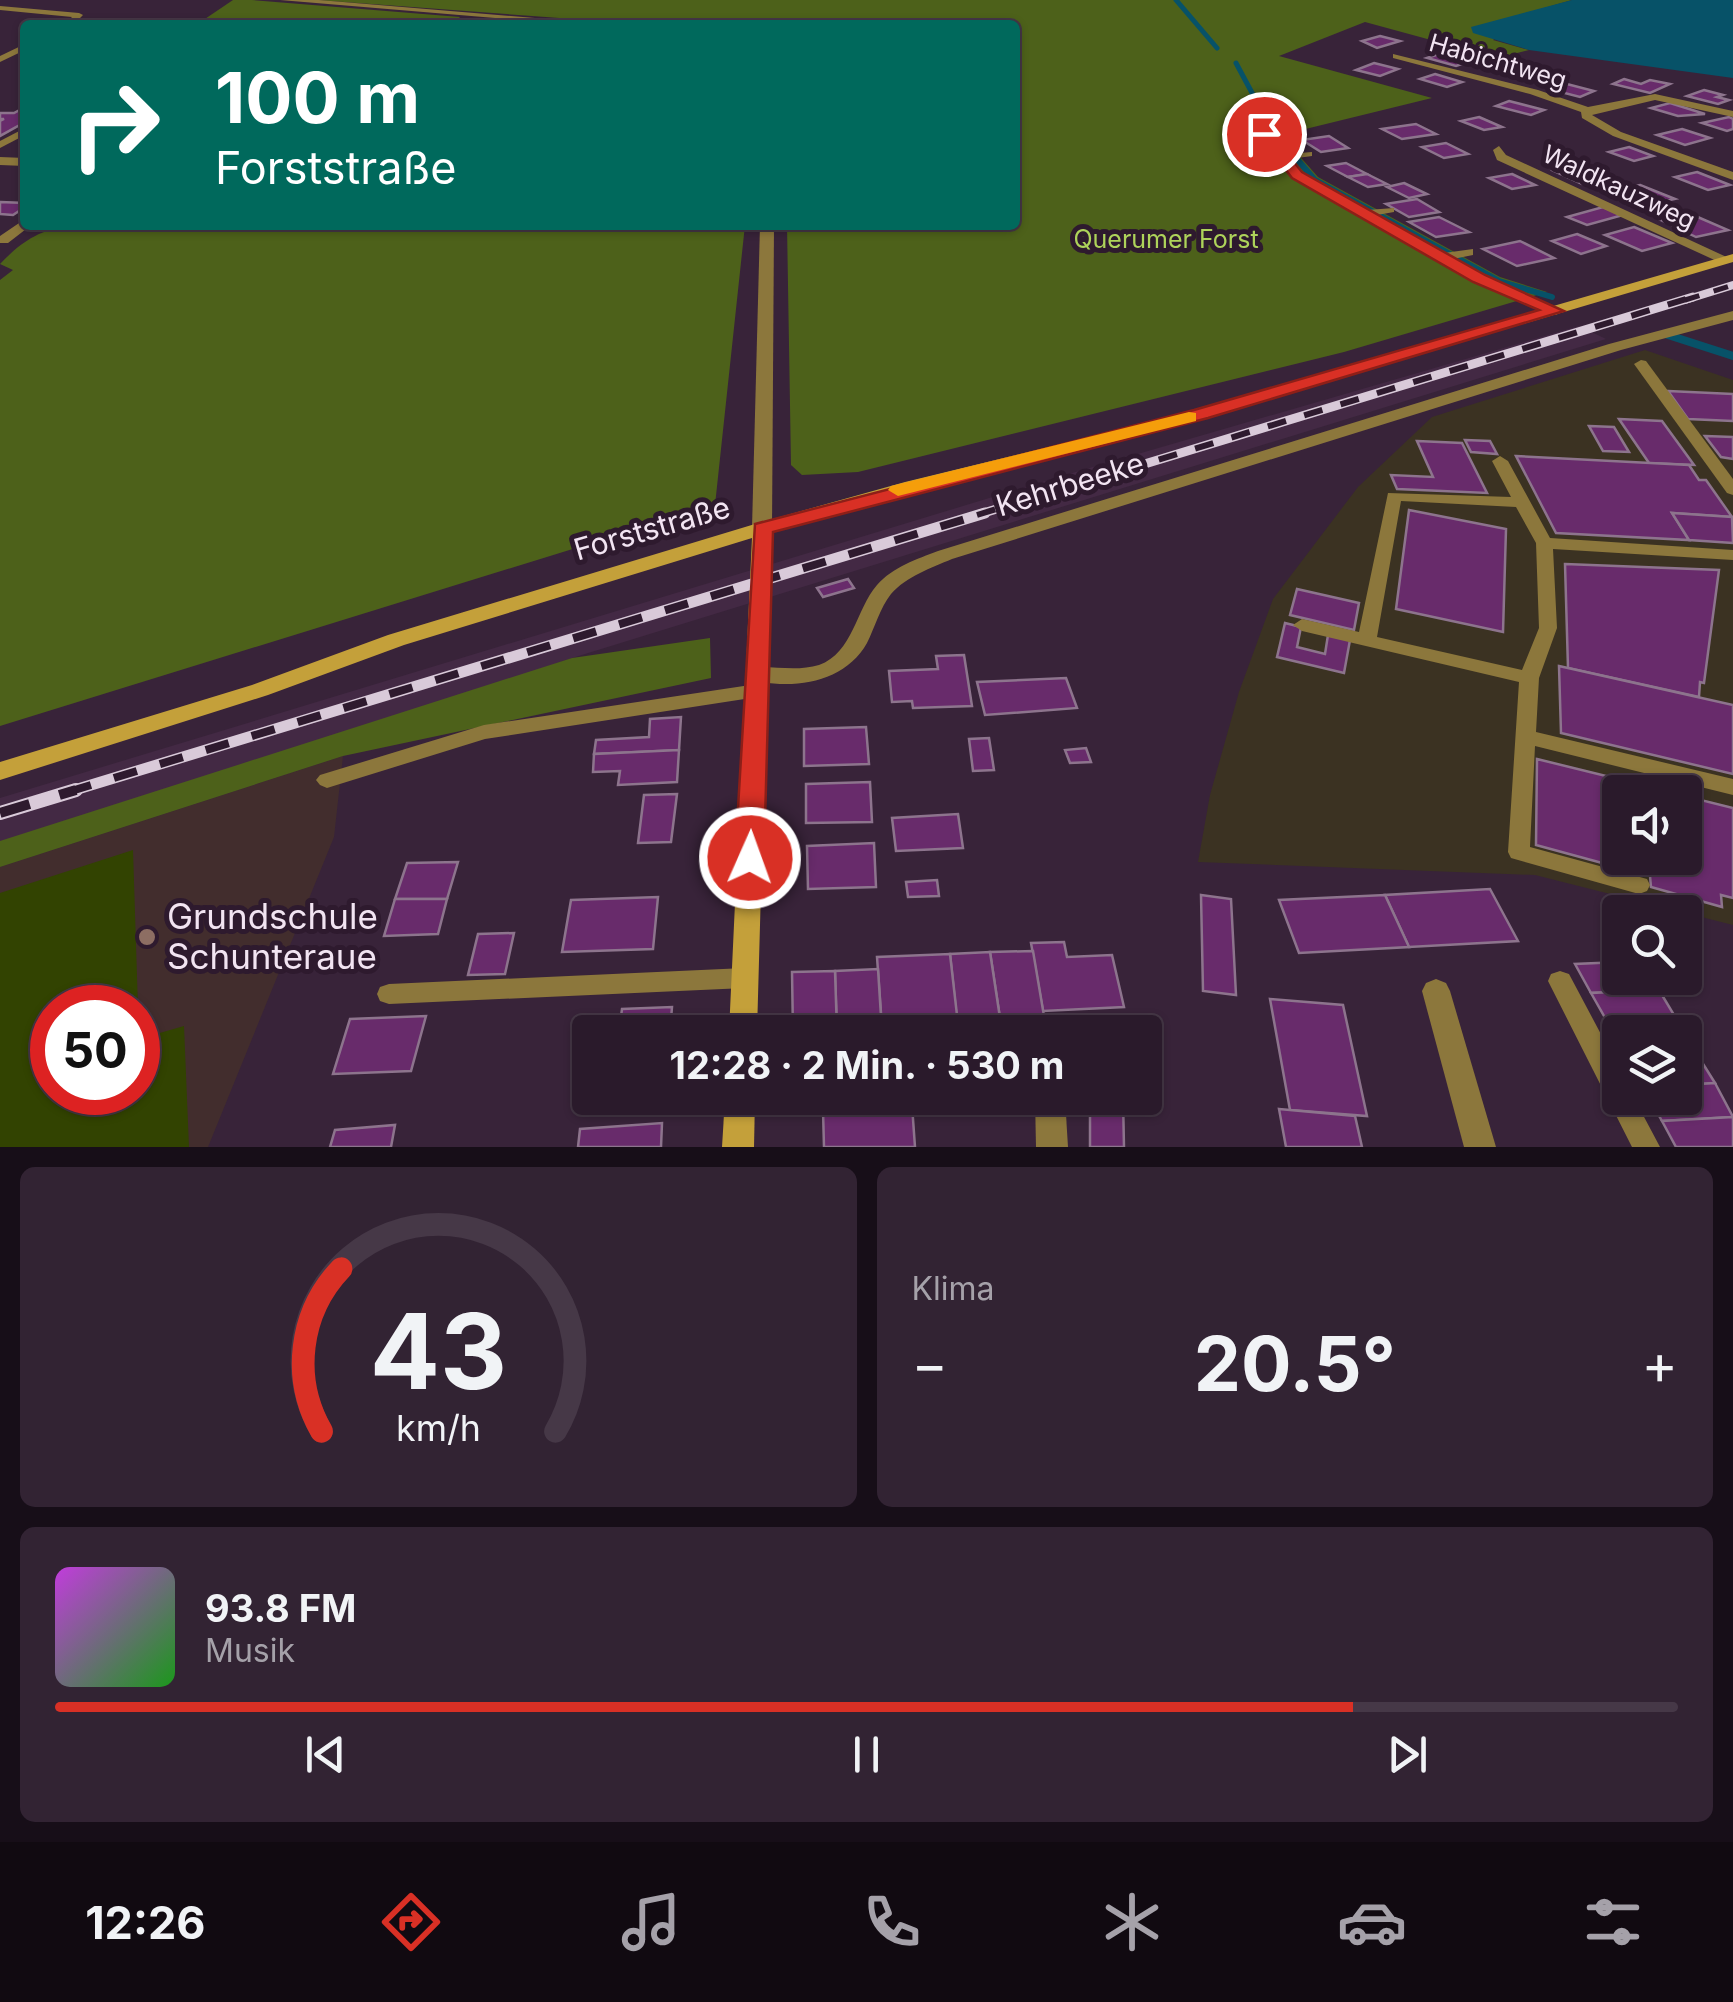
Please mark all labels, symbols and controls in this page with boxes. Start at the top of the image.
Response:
street label: Habichtweg [1426,27,1570,95]
text: 100 m [215,55,420,140]
icon: right [50,60,180,190]
pin [1222,92,1307,177]
icon: arrive [1237,107,1292,162]
street label: Waldkauzweg [1538,139,1700,235]
text: Forststraße [215,140,456,195]
park label: Querumer Forst [1073,224,1259,254]
street label: Kehrbeeke [991,445,1148,524]
street label: Forststraße [569,489,734,568]
map controls [1602,775,1702,1115]
button: sound [1602,775,1702,875]
position arrow [698,806,802,910]
place label: Grundschule Schunteraue [167,895,378,977]
button: search [1602,895,1702,995]
marker: Grundschule Schunteraue [136,926,158,948]
speed limit sign: 50 [30,985,160,1115]
button: layers [1602,1015,1702,1115]
text: 12:28 · 2 Min. · 530 m [670,1042,1065,1088]
text: Klima [912,1269,995,1308]
text: 43 [370,1288,507,1414]
text: 20.5° [1194,1318,1396,1409]
text: − [912,1331,948,1397]
text: + [1642,1331,1678,1397]
text: km/h [396,1406,481,1450]
text: 93.8 FM [205,1585,356,1631]
text: Musik [205,1631,295,1670]
icon: previous [298,1727,353,1782]
icon: pause [839,1727,894,1782]
icon: next [1380,1727,1435,1782]
icon: directions [376,1887,446,1957]
icon: music [616,1887,686,1957]
icon: phone [857,1887,927,1957]
icon: climate [1097,1887,1167,1957]
icon: car [1337,1887,1407,1957]
icon: filters [1578,1887,1648,1957]
text: 12:26 [85,1895,206,1950]

